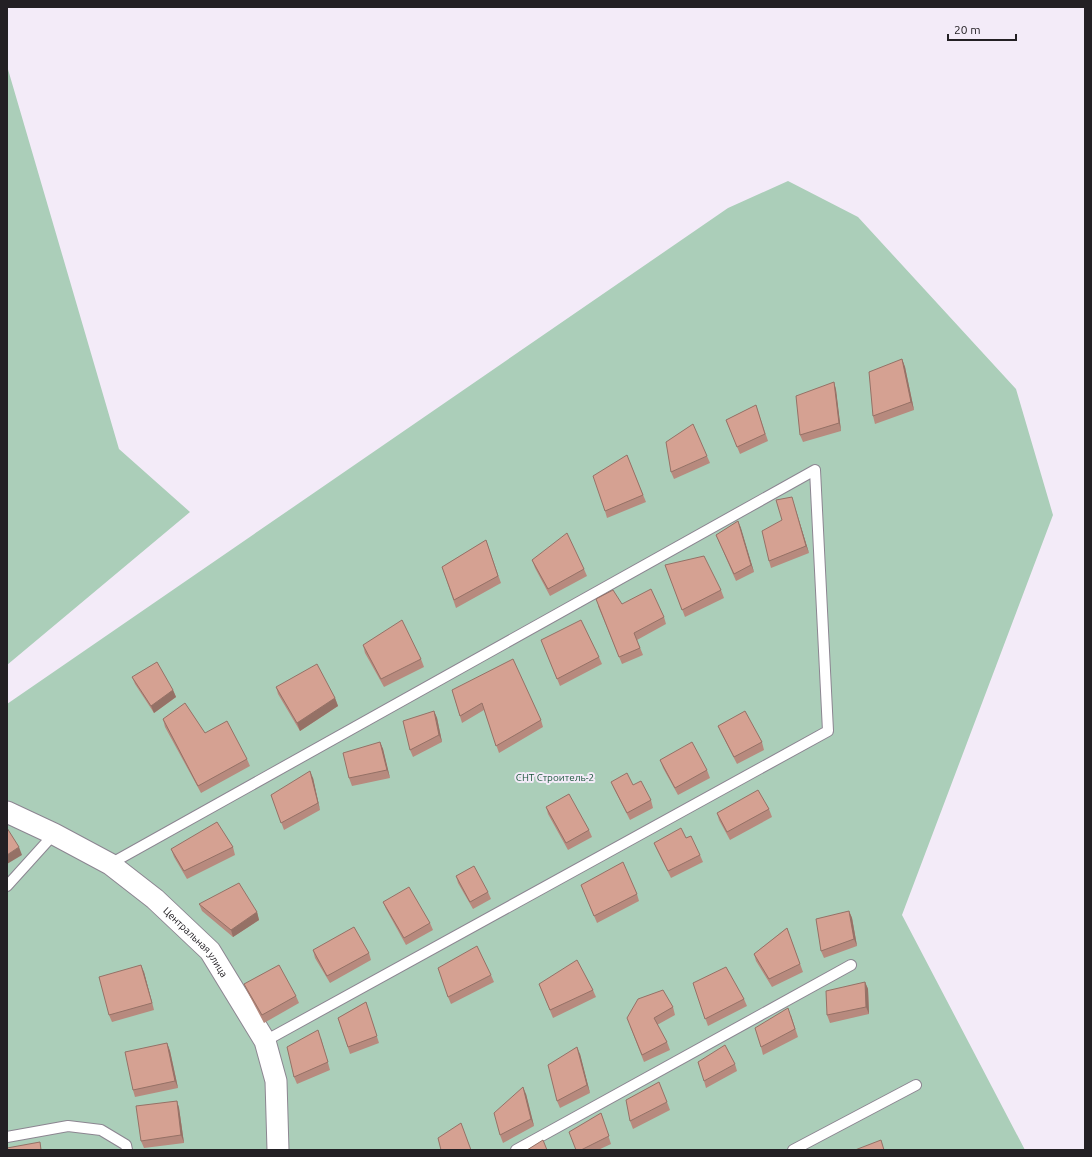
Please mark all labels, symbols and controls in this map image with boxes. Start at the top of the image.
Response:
scale bar [948,16,1016,42]
text: 20 m [954,23,981,36]
park label: СНТ Строитель-2 [516,772,594,783]
street label: Центральная улица [161,905,230,979]

